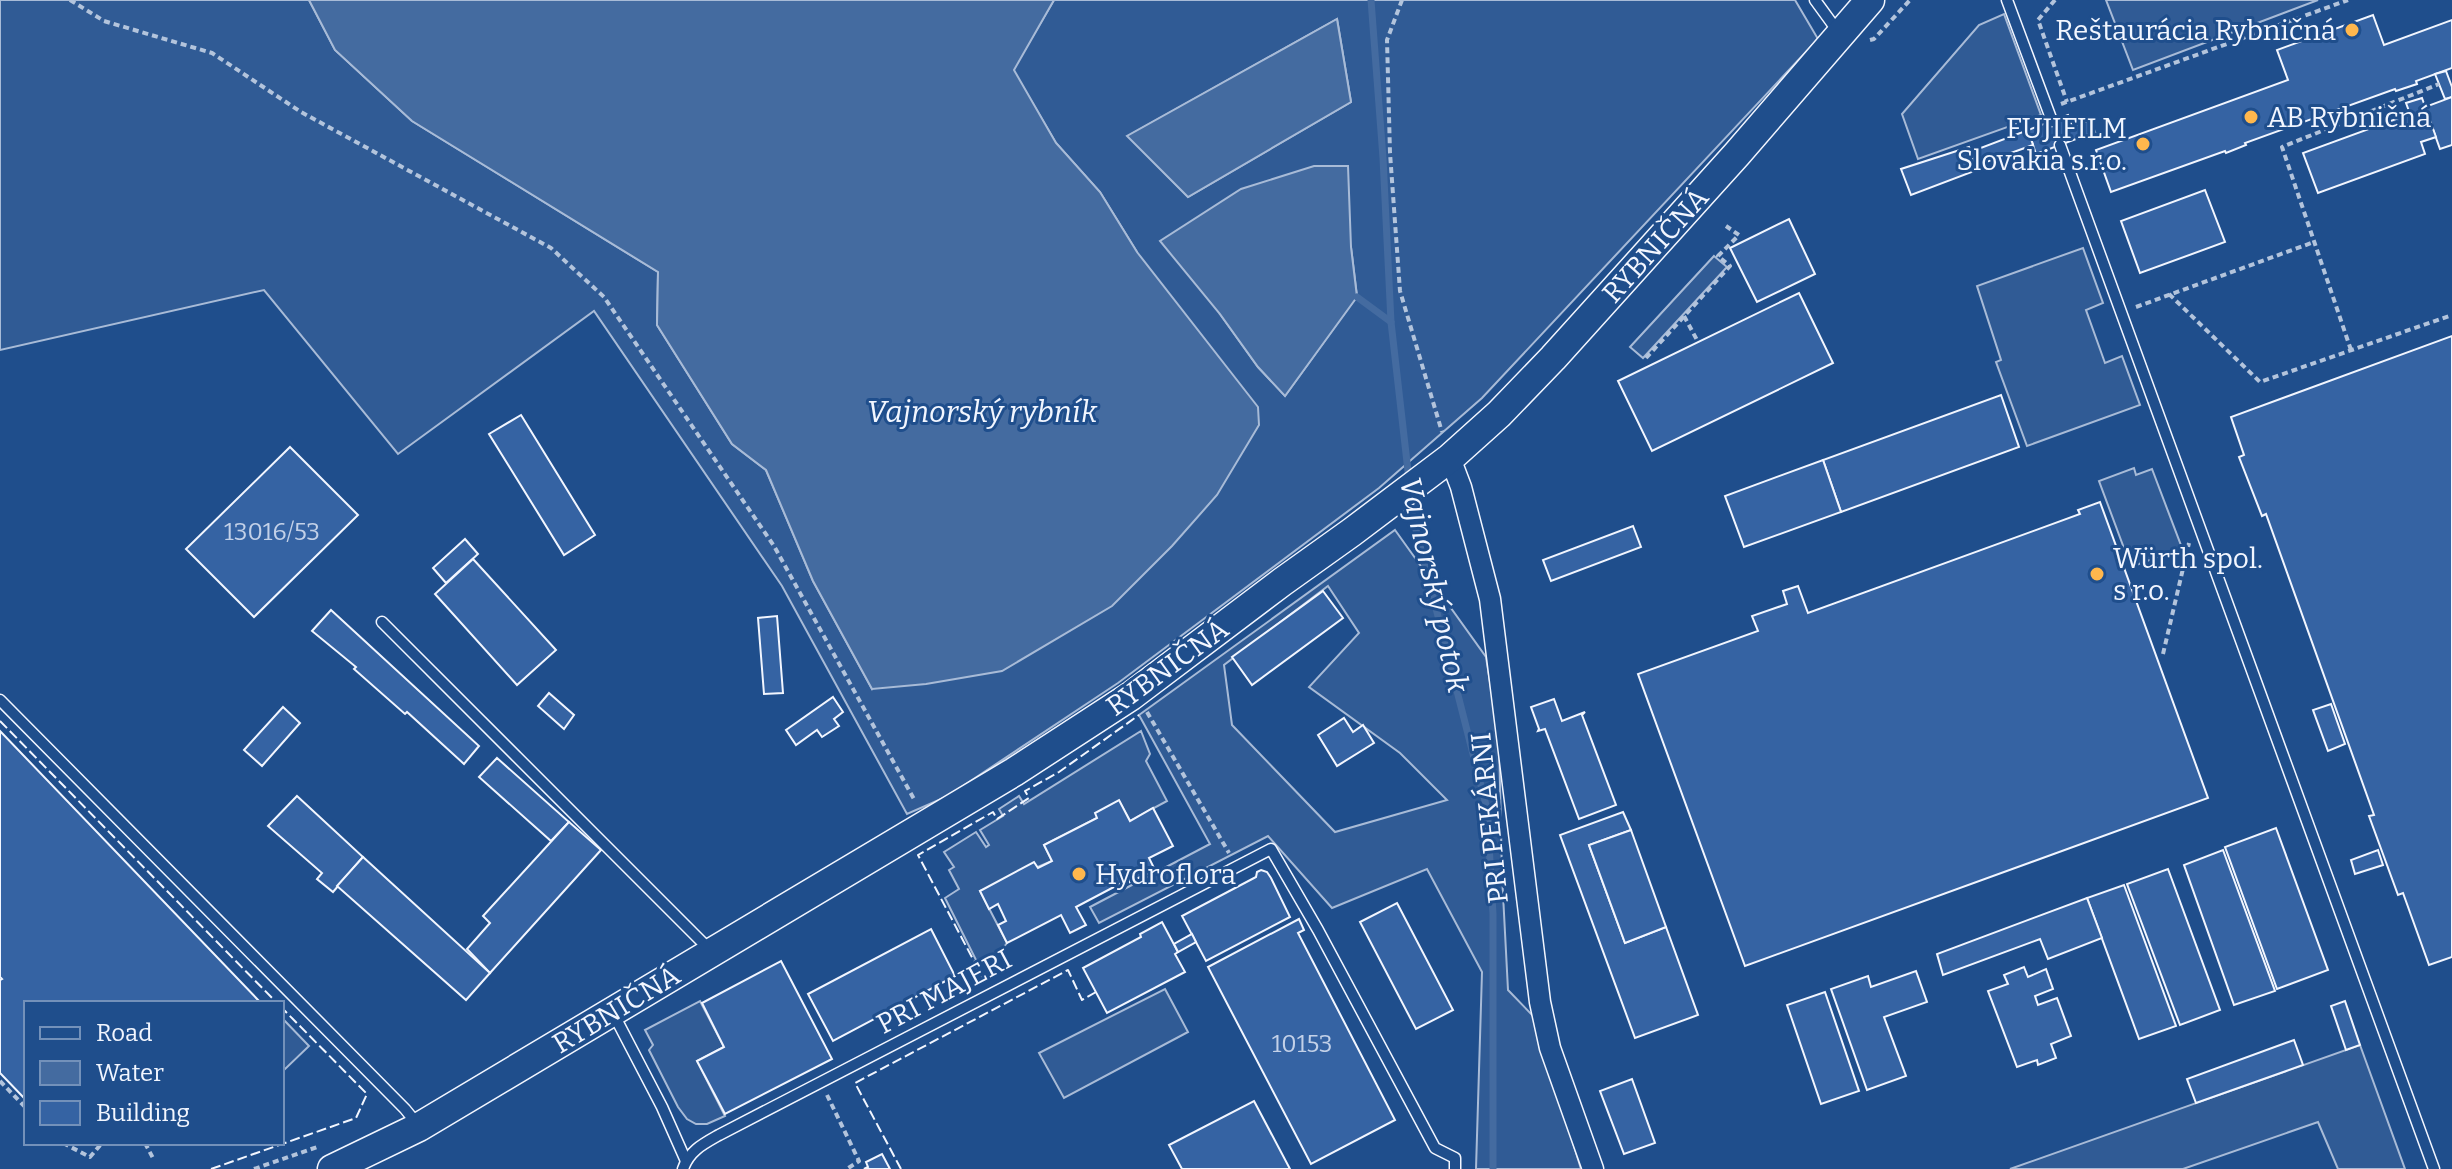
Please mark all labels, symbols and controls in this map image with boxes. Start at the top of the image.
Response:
place label: Reštaurácia Rybničná [2055,14,2336,47]
marker: Reštaurácia Rybničná [2343,21,2361,39]
place label: AB Rybničná [2267,101,2431,134]
marker: AB Rybničná [2242,108,2260,126]
place label: FUJIFILM Slovakia s.r.o. [1956,112,2127,177]
marker: FUJIFILM Slovakia s.r.o. [2134,135,2152,153]
street label: RYBNIČNÁ [1595,181,1715,309]
water label: Vajnorský rybník [867,394,1098,430]
water label: Vajnorský potok [1392,474,1476,697]
house number: 13016/53 [224,518,320,546]
place label: Würth spol. s r.o. [2113,542,2263,607]
marker: Würth spol. s r.o. [2088,565,2106,583]
street label: RYBNIČNÁ [1099,611,1235,723]
street label: PRI PEKÁRNI [1463,731,1515,905]
place label: Hydroflora [1095,858,1236,891]
marker: Hydroflora [1070,865,1088,883]
street label: PRI MAJERI [871,942,1017,1041]
street label: RYBNIČNÁ [546,958,686,1060]
legend [24,1001,284,1145]
text: Road [96,1019,152,1047]
house number: 10153 [1272,1030,1332,1058]
text: Water [96,1059,164,1087]
text: Building [96,1099,190,1127]

